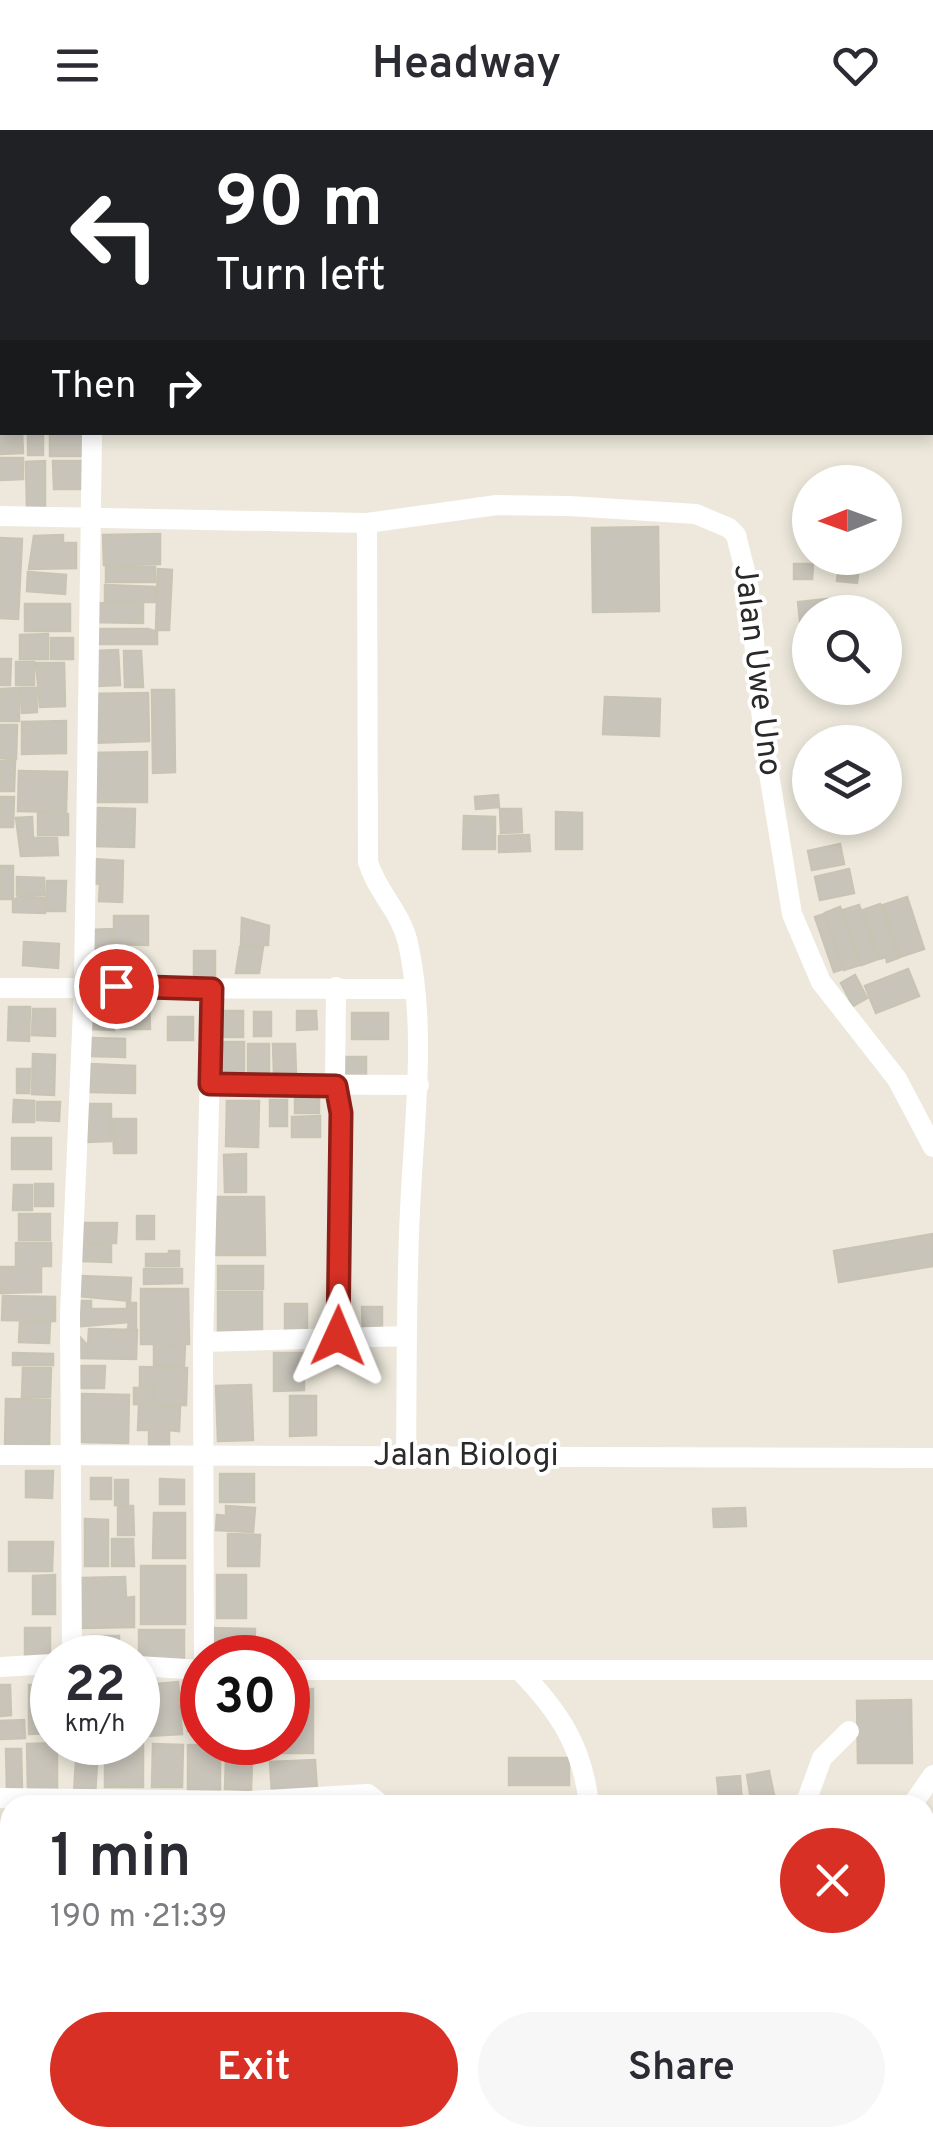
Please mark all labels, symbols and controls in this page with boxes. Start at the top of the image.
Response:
text: Headway [372,37,561,94]
icon: menu [50,38,105,93]
icon: heart [828,38,883,93]
text: 90 m [215,162,383,251]
icon: left [50,170,180,300]
text: Turn left [215,249,386,306]
icon: right [156,360,211,415]
text: Then [50,363,136,412]
north arrow [792,465,902,575]
map controls [792,465,902,835]
street label: Jalan Uwe Uno [723,562,789,778]
button: search [792,595,902,705]
button: layers [792,725,902,835]
pin [74,944,159,1029]
icon: arrive [89,959,144,1014]
position arrow [286,1284,390,1388]
street label: Jalan Biologi [373,1437,559,1477]
speed limit sign: 30 [180,1635,310,1765]
text: 22 [64,1656,126,1719]
text: km/h [65,1709,125,1741]
text: 1 min [50,1822,191,1898]
button: close [780,1828,885,1933]
text: 190 m · 21:39 [50,1898,227,1938]
button: Exit [50,2012,458,2127]
button: Share [478,2012,885,2127]

